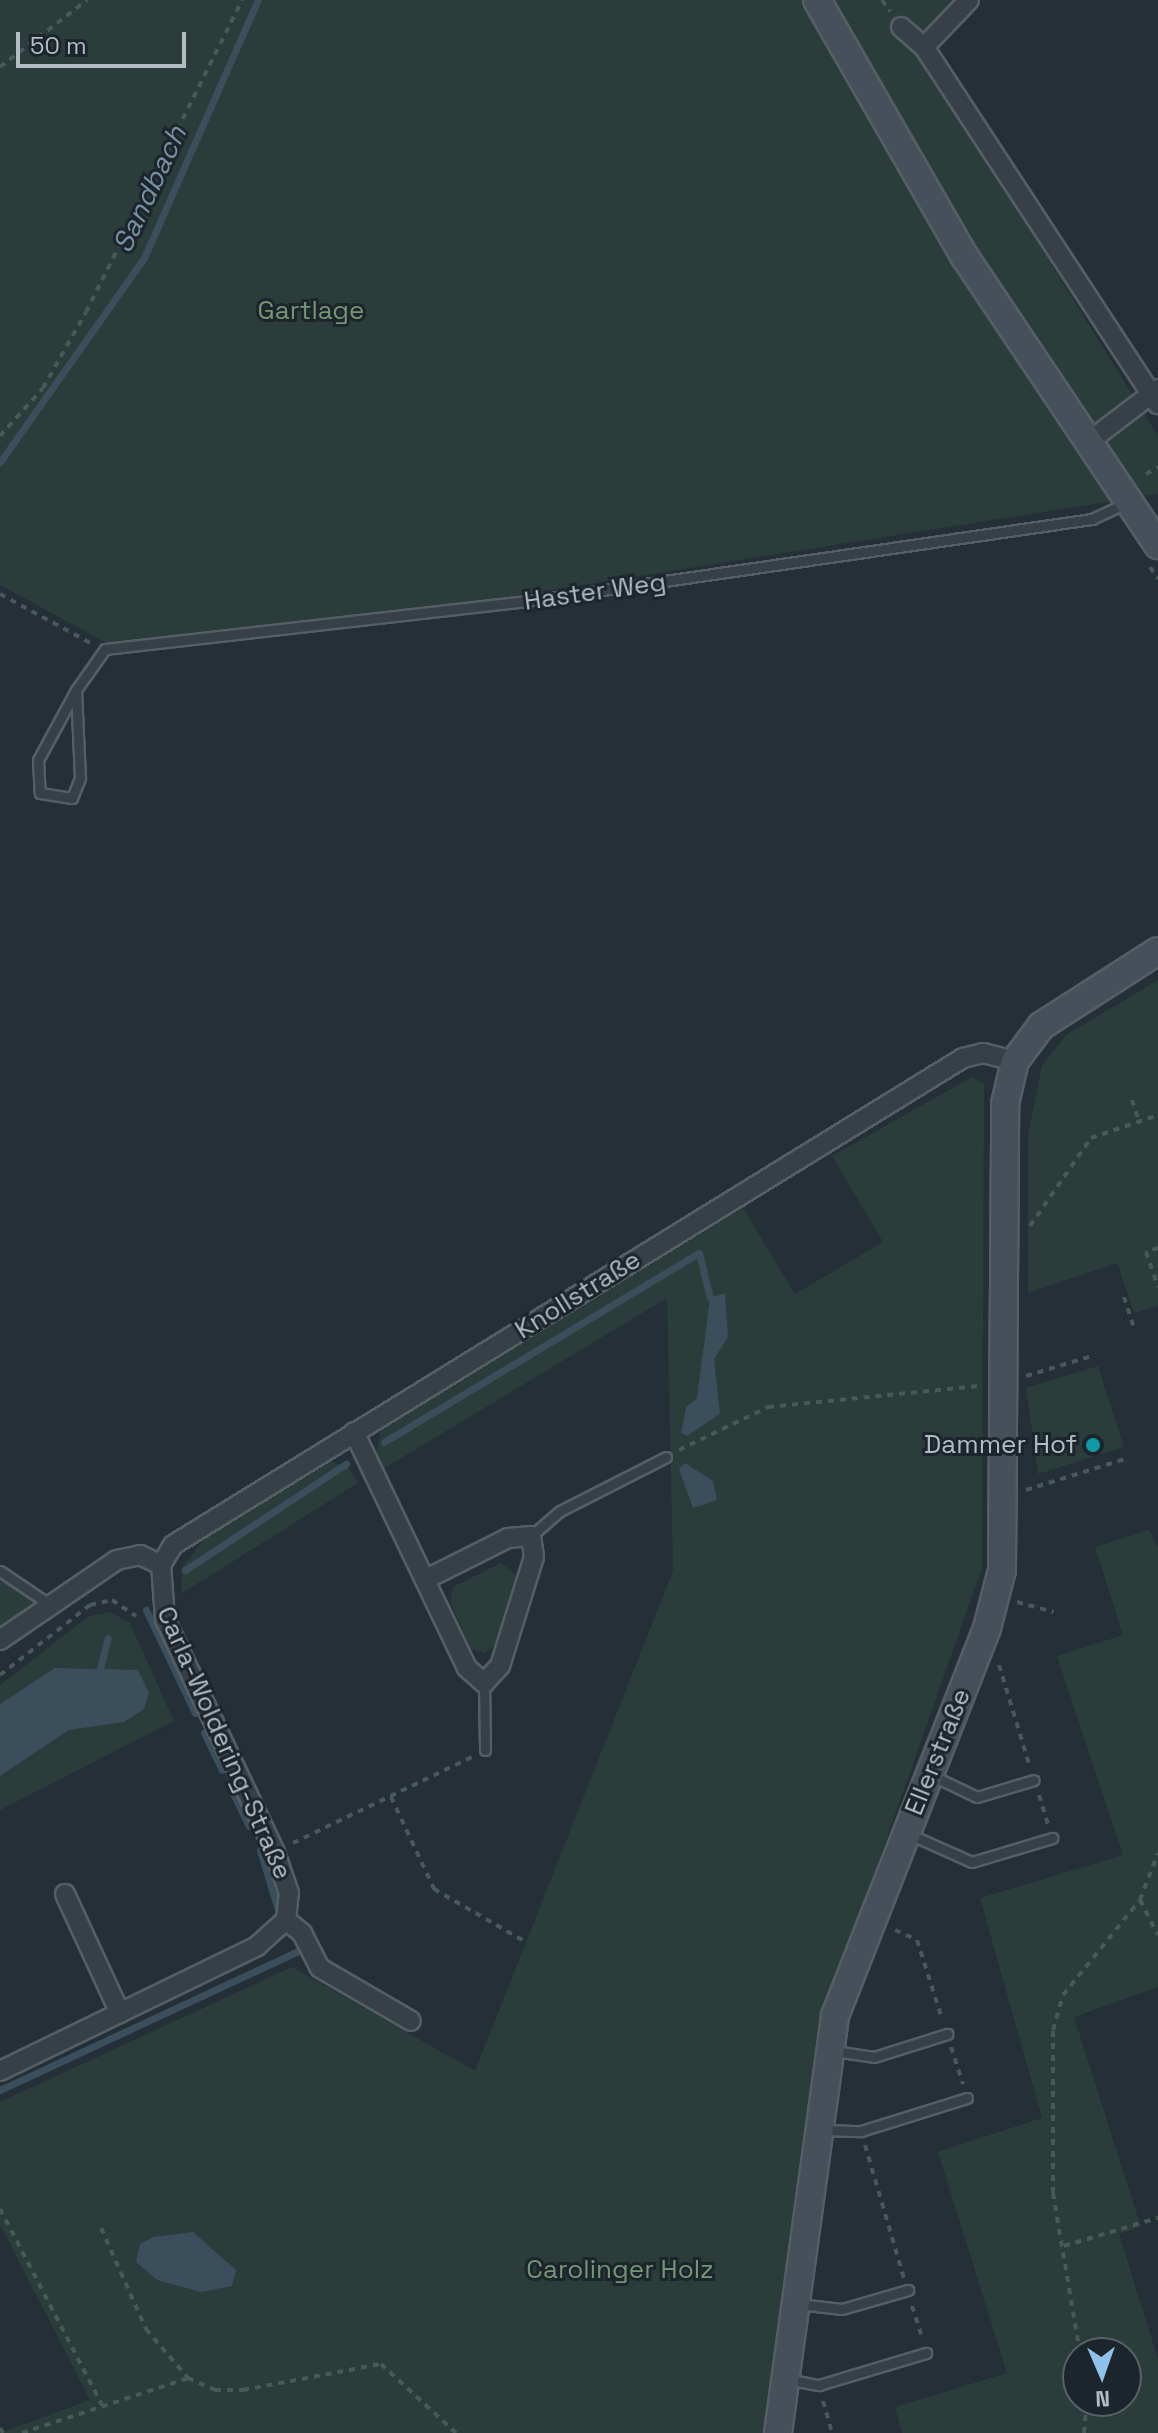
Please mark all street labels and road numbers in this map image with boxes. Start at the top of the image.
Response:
street label: Haster Weg [522,567,668,617]
street label: Knollstraße [510,1244,646,1346]
street label: Carla-Woldering-Straße [150,1602,298,1884]
street label: Ellerstraße [898,1684,978,1820]

